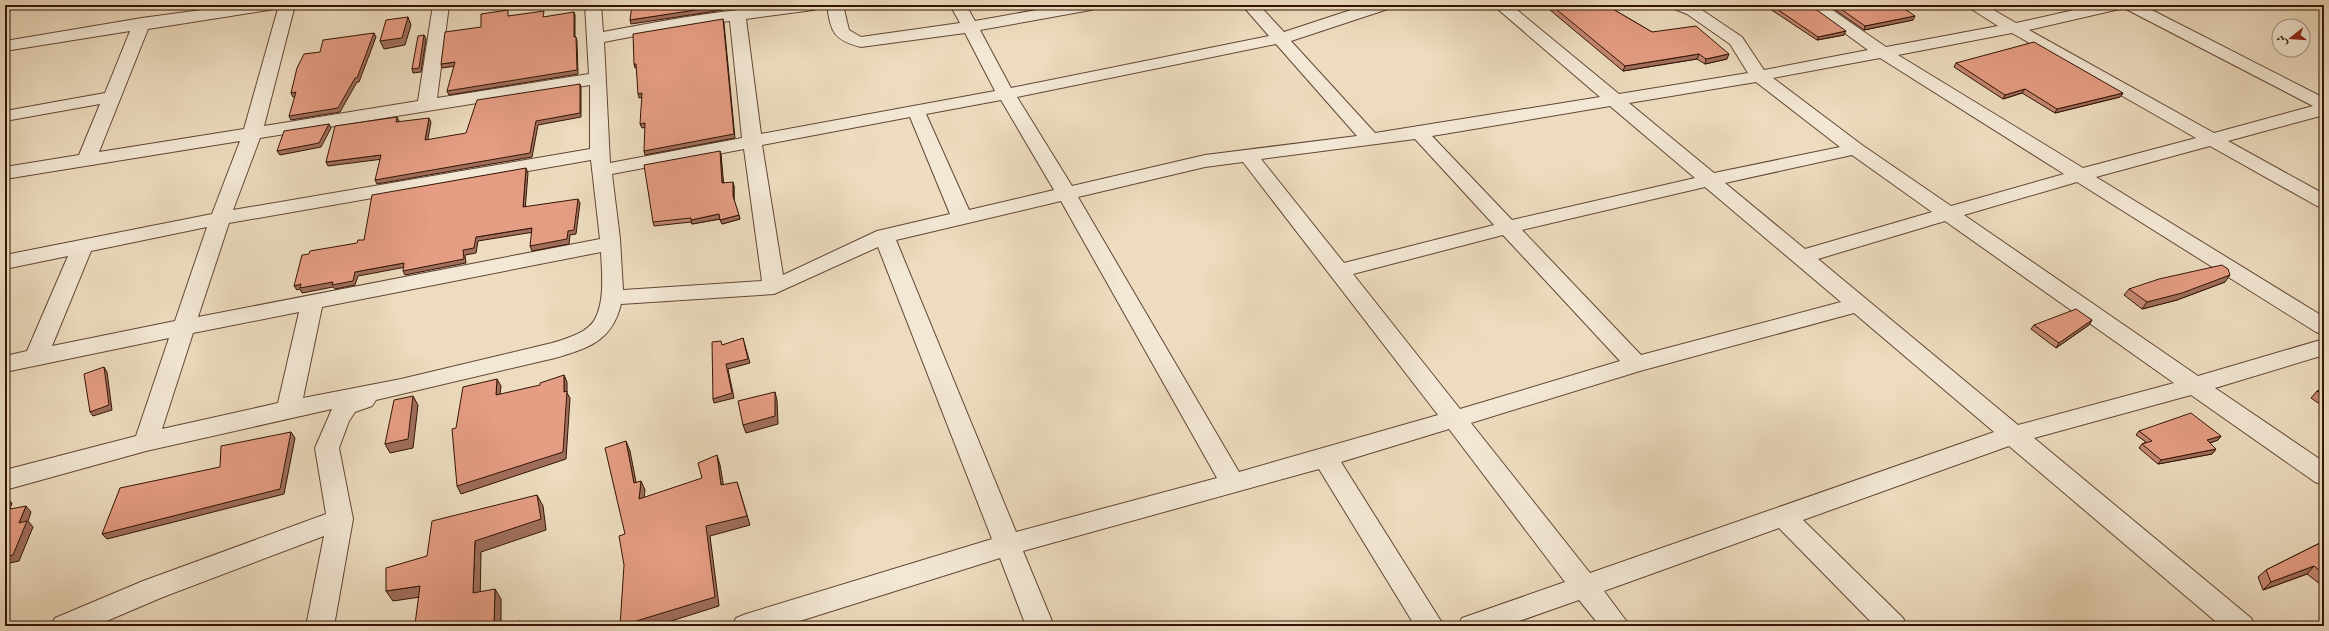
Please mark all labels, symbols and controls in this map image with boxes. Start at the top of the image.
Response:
north arrow [2271,18,2311,58]
text: ش [2273,34,2290,48]

